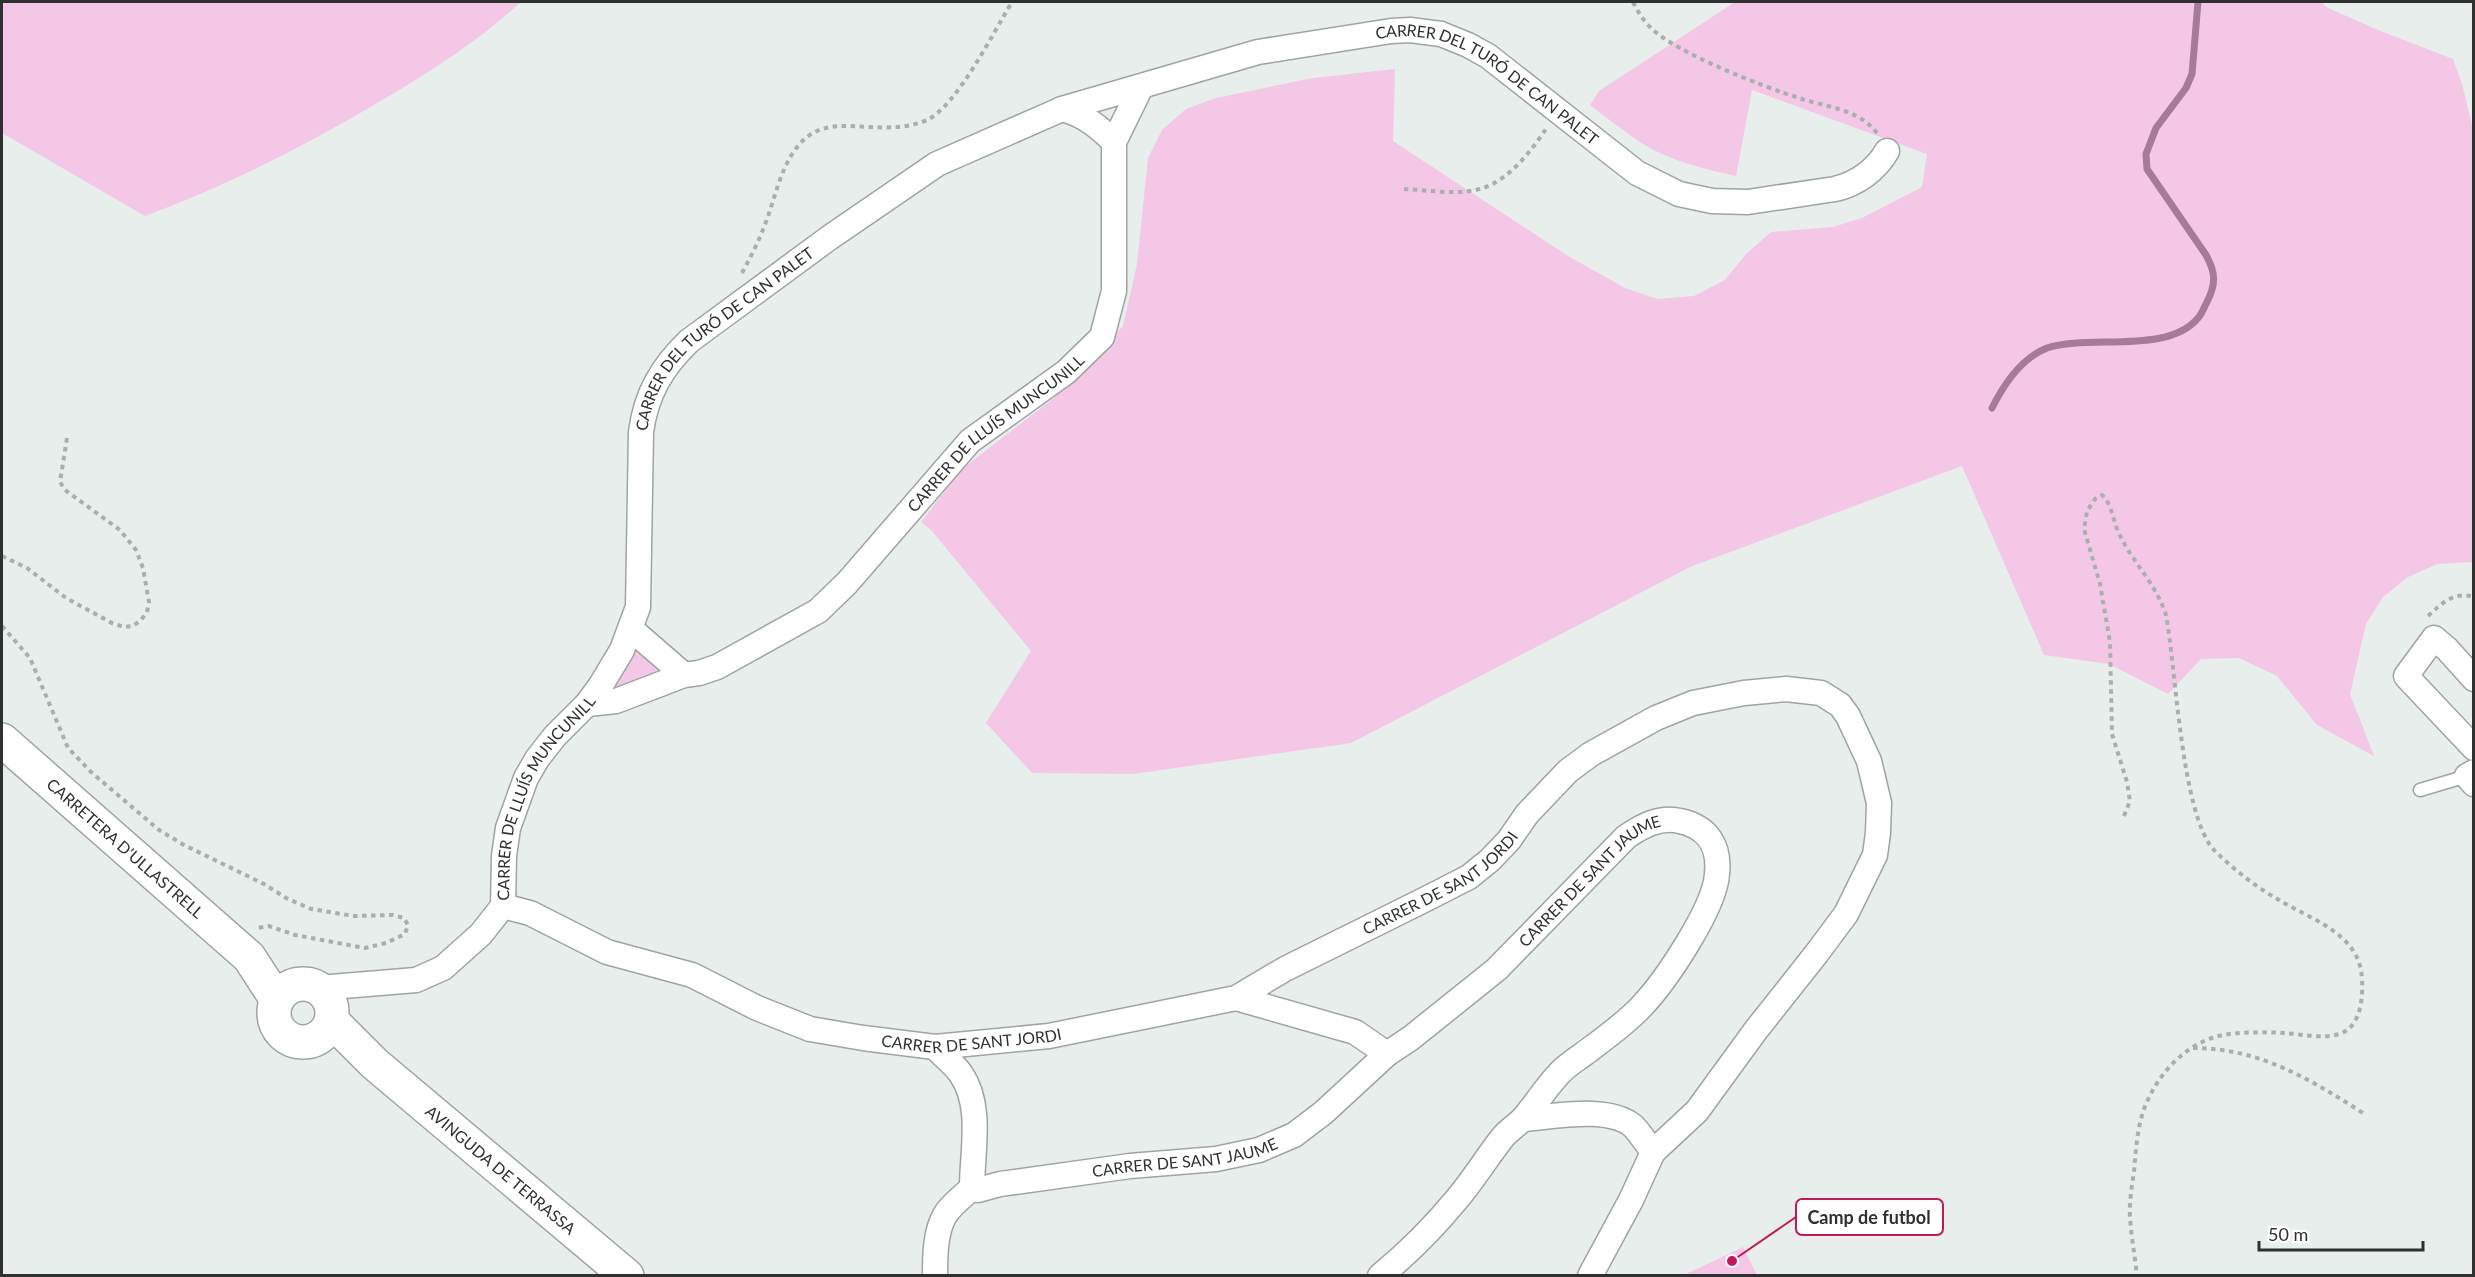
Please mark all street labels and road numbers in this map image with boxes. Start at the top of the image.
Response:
street label: CARRER DEL TURÓ DE CAN PALET [1374,20,1603,149]
street label: CARRER DEL TURÓ DE CAN PALET [631,242,817,432]
street label: CARRER DE LLUÍS MUNCUNILL [903,350,1087,516]
street label: CARRER DE LLUÍS MUNCUNILL [493,692,599,901]
street label: CARRETERA D'ULLASTRELL [43,774,208,922]
street label: CARRER DE SANT JAUME [1514,811,1663,950]
street label: CARRER DE SANT JORDI [1359,827,1521,938]
street label: CARRER DE SANT JORDI [880,1024,1063,1056]
street label: AVINGUDA DE TERRASSA [422,1101,580,1238]
street label: CARRER DE SANT JAUME [1091,1133,1280,1180]

